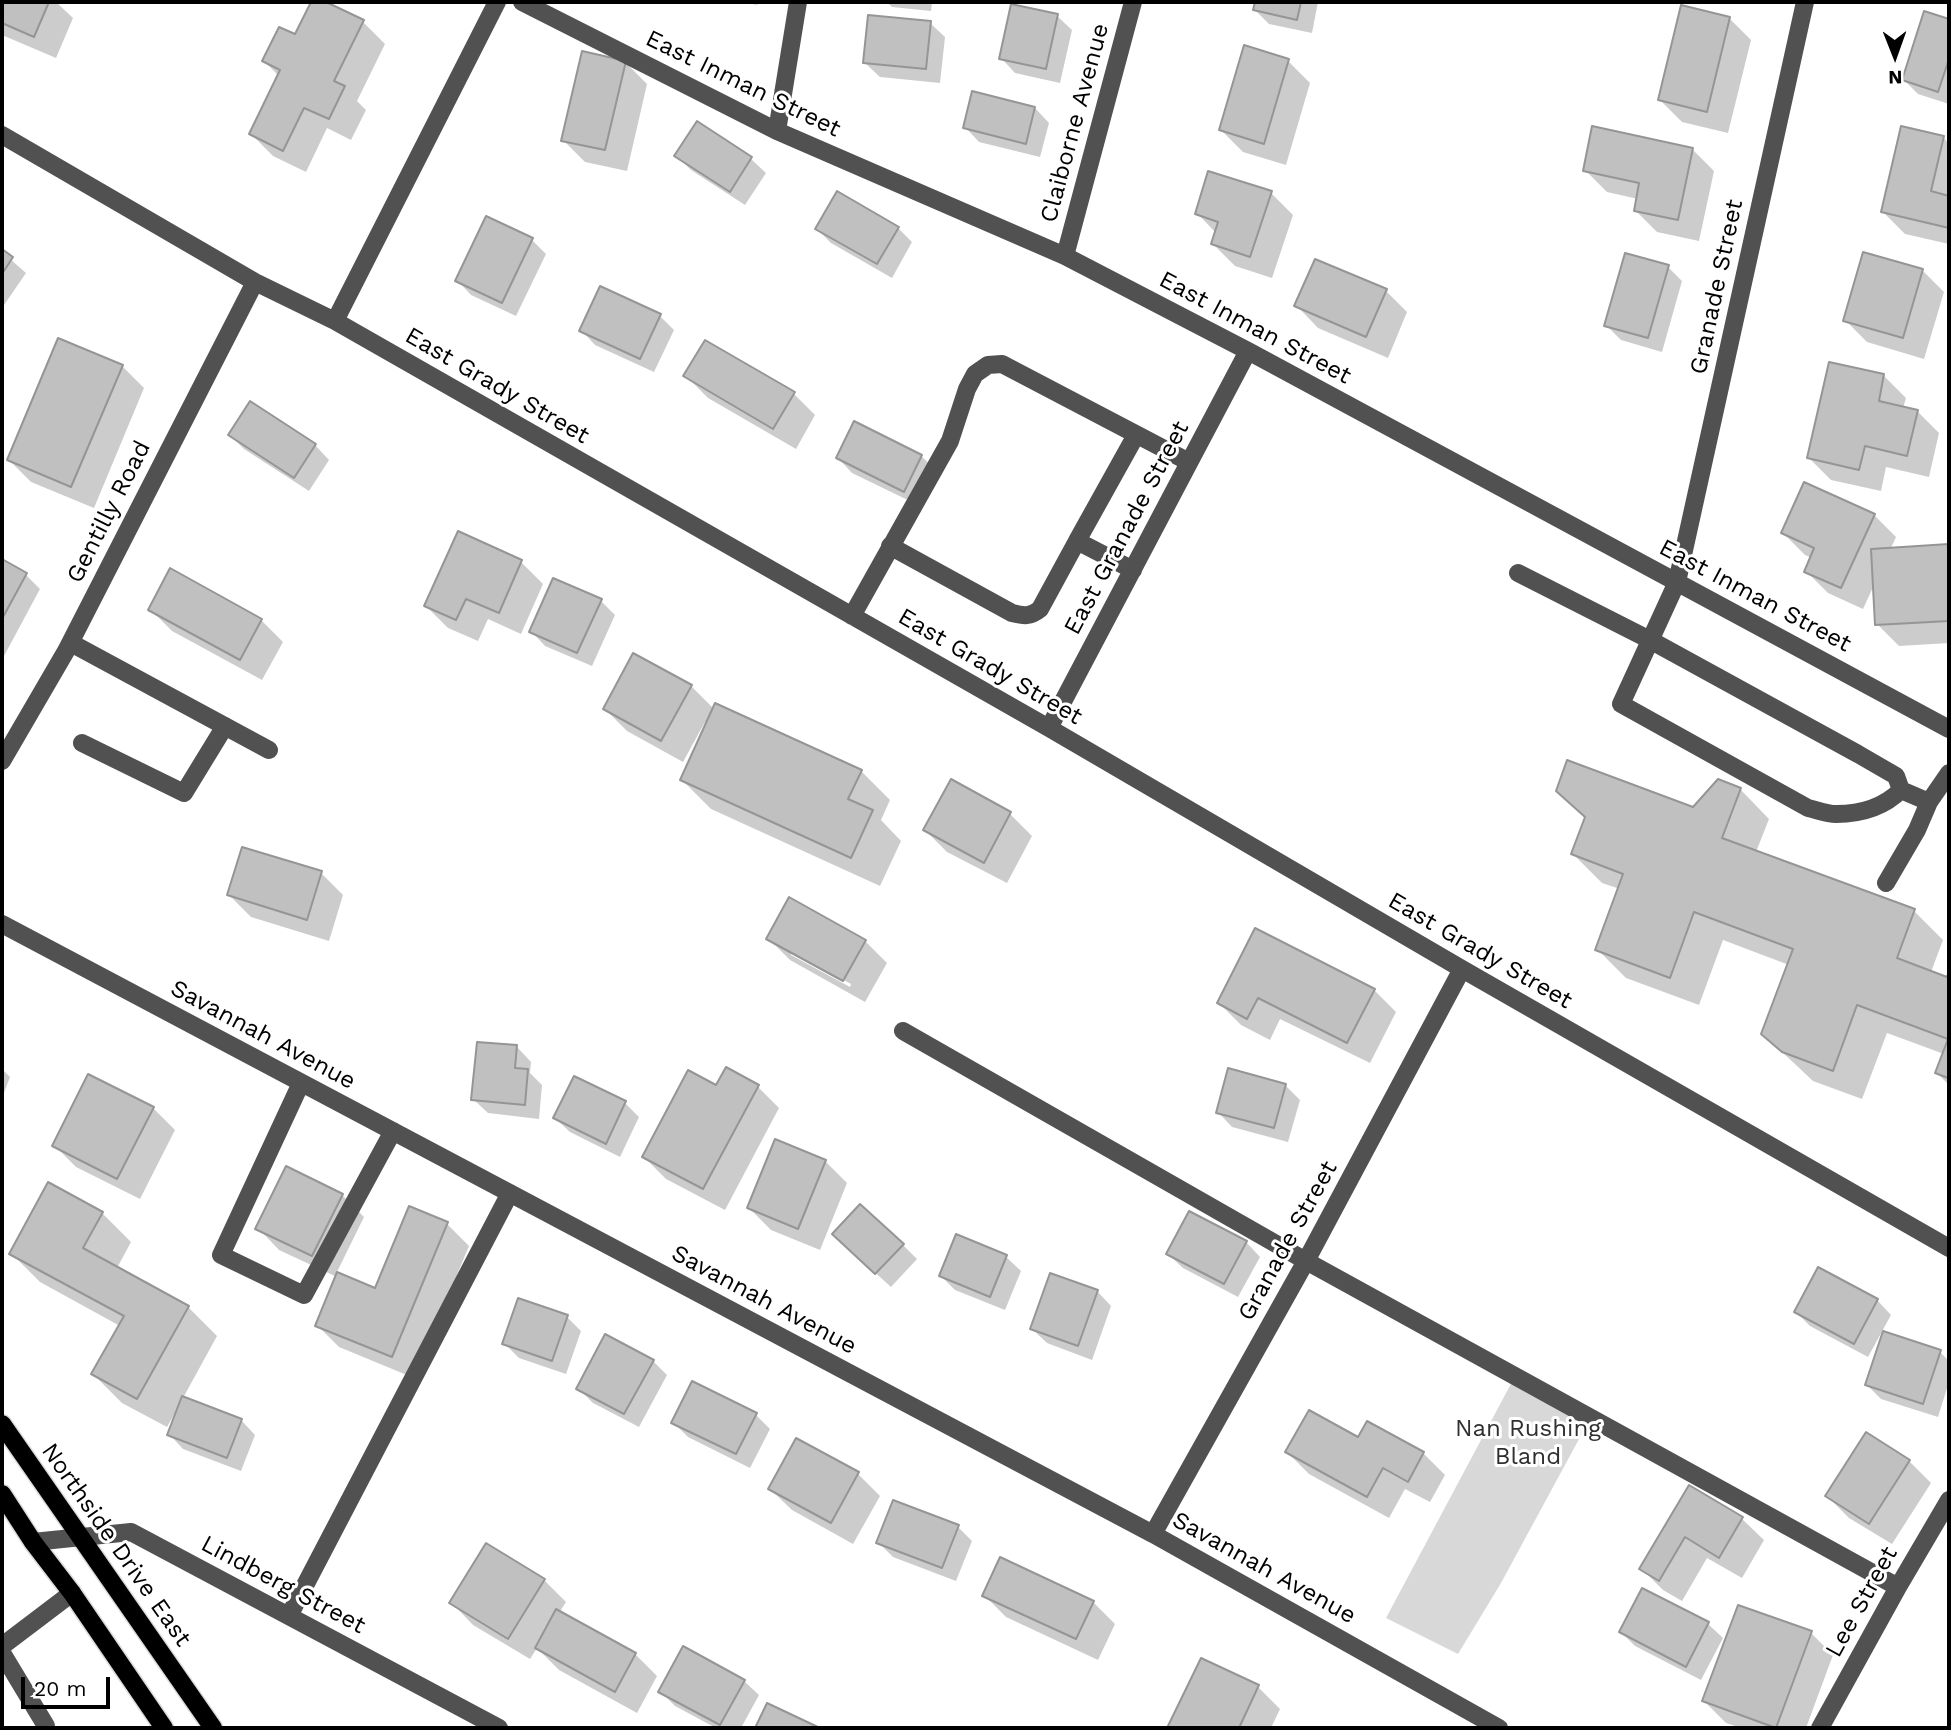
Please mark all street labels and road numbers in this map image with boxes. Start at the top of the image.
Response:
street label: Claiborne Avenue [1035,20,1115,226]
street label: East Inman Street [641,24,845,144]
street label: Granade Street [1684,197,1750,377]
street label: East Inman Street [1154,265,1356,391]
street label: East Grady Street [400,322,594,450]
street label: East Granade Street [1058,416,1196,640]
street label: Gentilly Road [61,436,157,588]
street label: East Inman Street [1654,533,1856,659]
street label: East Grady Street [893,603,1087,731]
street label: East Grady Street [1383,887,1577,1015]
street label: Savannah Avenue [166,974,360,1096]
street label: Granade Street [1232,1156,1344,1326]
street label: Savannah Avenue [667,1239,861,1361]
street label: Northside Drive East [35,1438,197,1652]
street label: Savannah Avenue [1167,1506,1361,1630]
street label: Lindberg Street [196,1530,370,1640]
street label: Lee Street [1820,1542,1904,1662]

